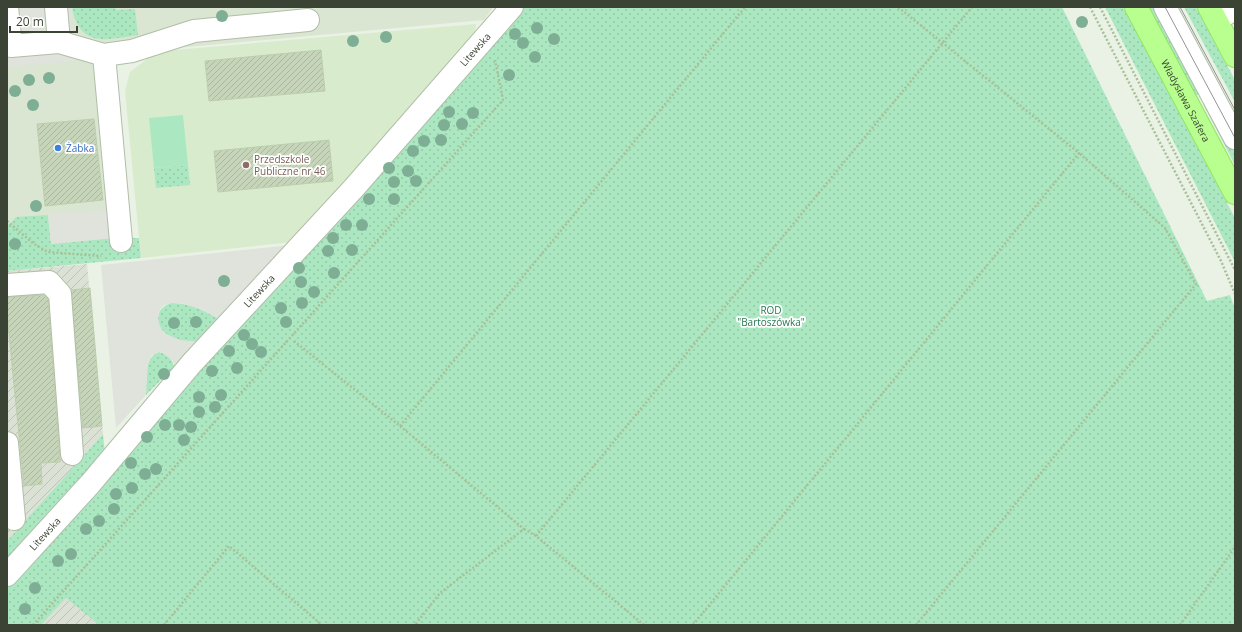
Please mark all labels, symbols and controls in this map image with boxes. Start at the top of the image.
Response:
scale bar [10,8,77,34]
text: 20 m [16,13,44,30]
street label: Litewska [457,30,494,69]
street label: Władysława Szafera [1158,57,1214,144]
place label: Żabka [66,141,94,155]
marker: Żabka [53,143,63,153]
place label: Przedszkole Publiczne nr 46 [254,152,326,178]
marker: Przedszkole Publiczne nr 46 [241,160,251,170]
street label: Litewska [240,271,278,310]
park label: ROD "Bartoszówka" [737,303,805,329]
street label: Litewska [26,514,63,553]

